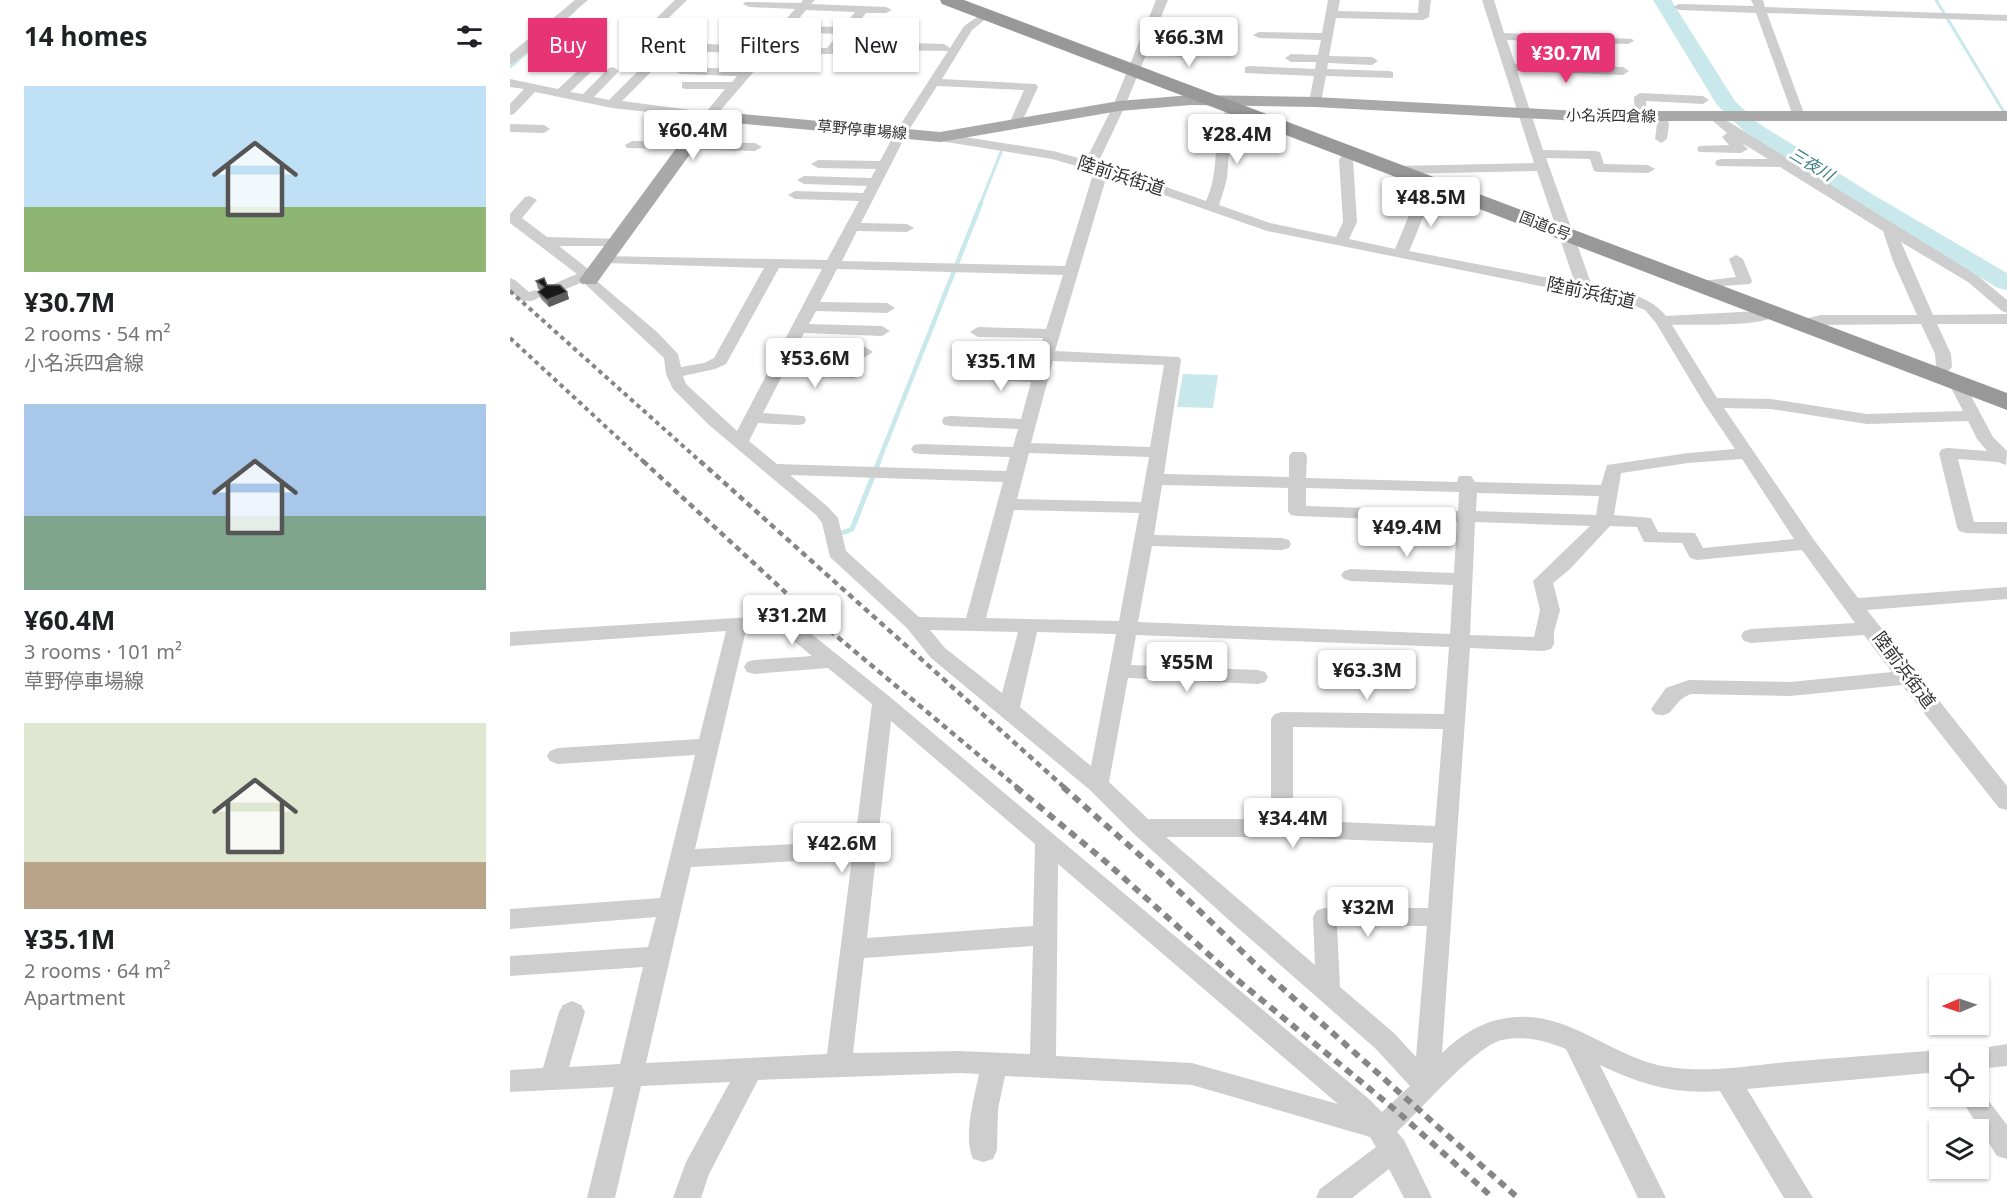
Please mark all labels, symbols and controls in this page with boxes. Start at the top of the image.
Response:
pin: ¥66.3M [1140,17,1238,68]
text: 14 homes [24,18,148,54]
chip: Buy [528,18,607,72]
chip: Rent [619,18,707,72]
chip: Filters [719,18,821,72]
chip: New [833,18,919,72]
icon: filters [453,20,486,53]
text: ¥66.3M [1154,23,1224,50]
pin: ¥30.7M [1517,33,1615,84]
text: ¥30.7M [1531,39,1601,66]
street label: 小名浜四倉線 [1566,104,1656,126]
pin: ¥60.4M [644,110,742,161]
pin: ¥28.4M [1188,114,1286,165]
street label: 草野停車場線 [816,115,908,143]
text: ¥60.4M [658,116,728,143]
text: ¥28.4M [1202,120,1272,147]
icon: home [201,125,309,233]
water label: 三夜川 [1786,142,1840,187]
street label: 陸前浜街道 [1075,150,1168,200]
pin: ¥48.5M [1382,177,1480,228]
text: ¥48.5M [1396,183,1466,210]
street label: 国道6号 [1517,206,1574,244]
street label: 陸前浜街道 [1545,271,1638,313]
text: ¥30.7M [24,284,115,320]
text: 2 rooms · 54 m² [24,320,171,347]
pin: ¥53.6M [766,338,864,389]
pin: ¥35.1M [952,341,1050,392]
text: ¥53.6M [780,344,850,371]
text: ¥35.1M [966,347,1036,374]
text: 小名浜四倉線 [24,349,144,376]
icon: home [201,443,309,551]
pin: ¥49.4M [1358,507,1456,558]
text: ¥49.4M [1372,513,1442,540]
pin: ¥31.2M [743,595,841,646]
text: ¥31.2M [757,601,827,628]
text: ¥60.4M [24,602,115,638]
street label: 陸前浜街道 [1868,626,1941,713]
text: 3 rooms · 101 m² [24,638,182,665]
pin: ¥55M [1151,642,1223,693]
text: ¥55M [1160,648,1214,675]
pin: ¥63.3M [1318,650,1416,701]
text: ¥63.3M [1332,656,1402,683]
text: 草野停車場線 [24,667,144,694]
icon: home [201,762,309,870]
pin: ¥34.4M [1244,798,1342,849]
text: ¥34.4M [1258,804,1328,831]
pin: ¥42.6M [793,823,891,874]
text: ¥42.6M [807,829,877,856]
pin: ¥32M [1332,887,1404,938]
text: ¥32M [1341,893,1395,920]
text: ¥35.1M [24,921,115,957]
text: 2 rooms · 64 m² [24,957,171,984]
north arrow [1929,975,1989,1035]
map controls [1929,975,1989,1179]
text: Apartment [24,984,125,1011]
button: locate [1929,1047,1989,1107]
button: layers [1929,1119,1989,1179]

